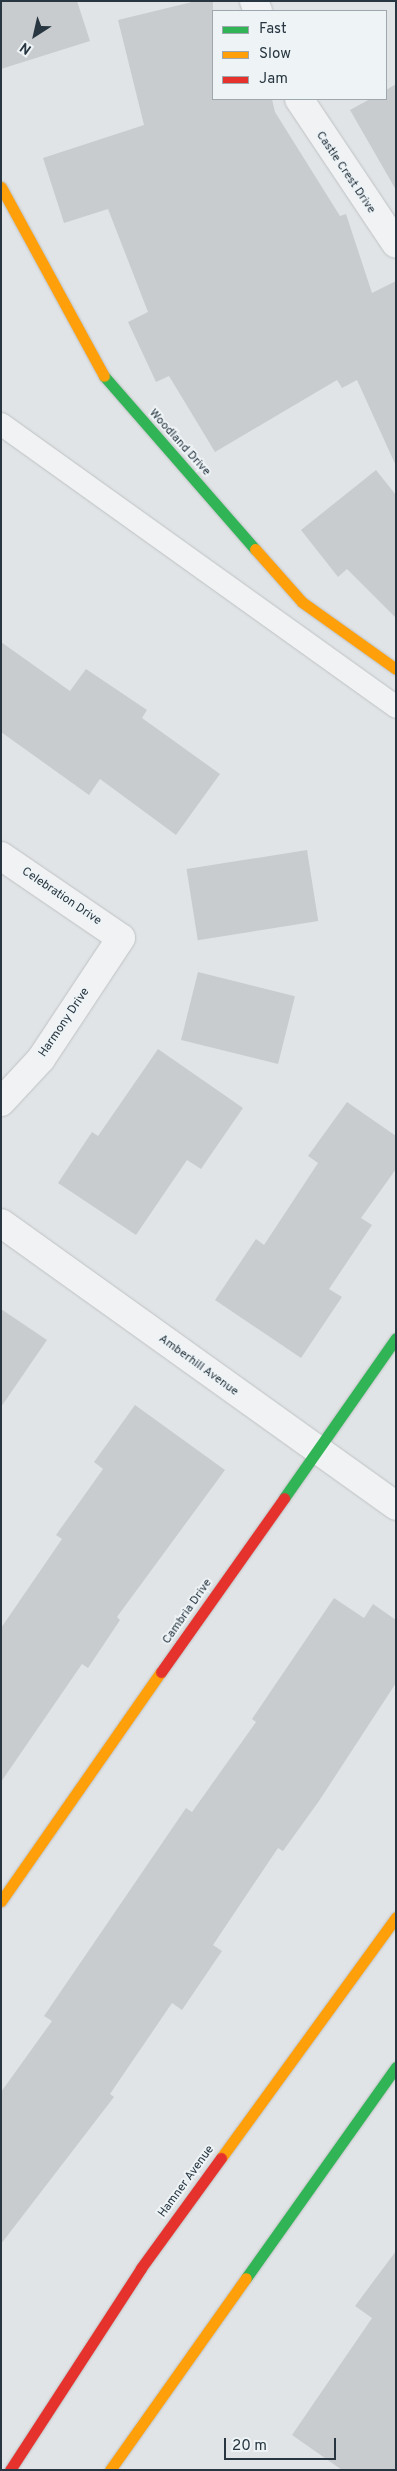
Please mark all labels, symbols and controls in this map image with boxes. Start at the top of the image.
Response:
north arrow [10,10,60,60]
legend [212,10,387,100]
text: Fast [259,20,287,39]
text: N [17,38,35,58]
text: Slow [259,45,291,64]
text: Jam [259,70,288,89]
street label: Castle Crest Drive [312,129,378,217]
street label: Woodland Drive [145,407,213,479]
street label: Celebration Drive [18,865,104,929]
street label: Harmony Drive [37,986,93,1060]
street label: Amberhill Avenue [155,1332,241,1400]
street label: Cambria Drive [160,1577,216,1647]
street label: Hamner Avenue [156,2143,218,2221]
scale bar [227,2428,340,2460]
text: 20 m [232,2437,267,2456]

